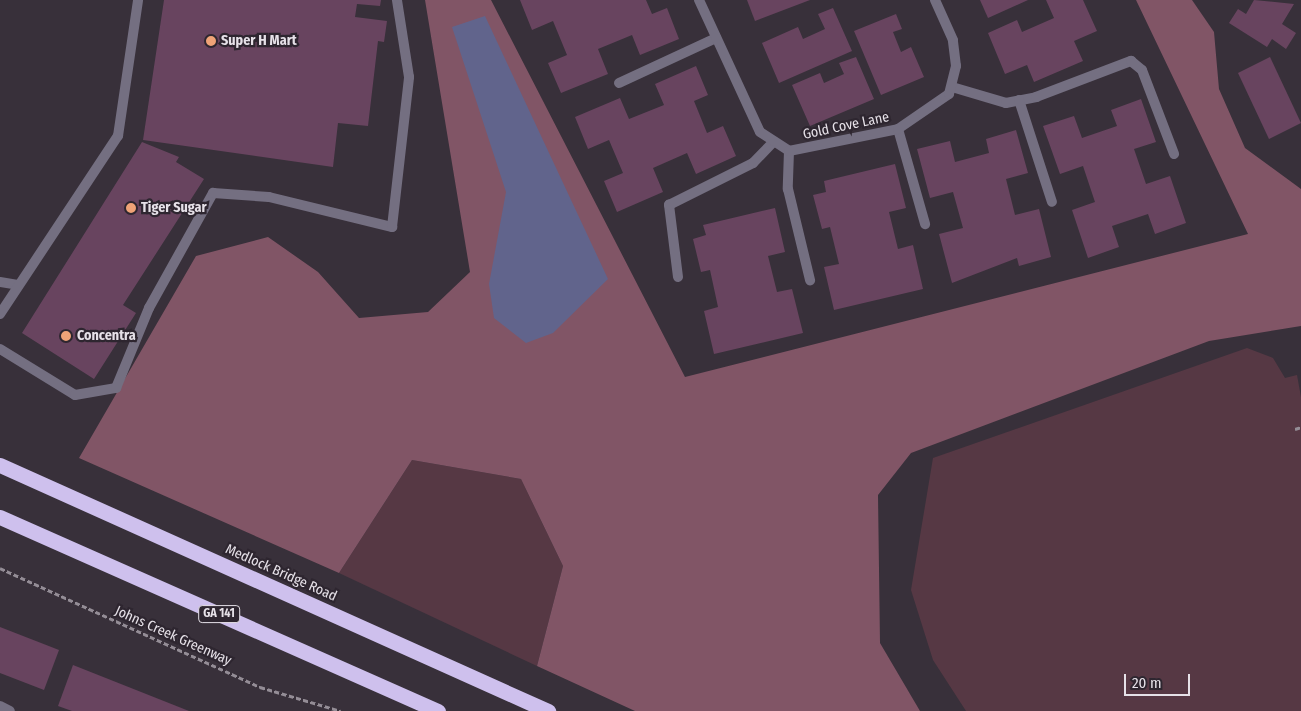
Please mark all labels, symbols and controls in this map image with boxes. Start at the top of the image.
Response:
place label: Super H Mart [221,33,297,49]
marker: Super H Mart [205,35,217,47]
street label: Gold Cove Lane [801,109,891,143]
place label: Tiger Sugar [141,200,207,216]
marker: Tiger Sugar [125,202,137,214]
place label: Concentra [77,328,136,344]
marker: Concentra [59,329,73,343]
street label: Medlock Bridge Road [223,541,339,605]
street label: Johns Creek Greenway [112,603,234,669]
road number: GA 141 [198,604,240,624]
scale bar [1126,664,1192,696]
text: 20 m [1132,674,1162,692]

